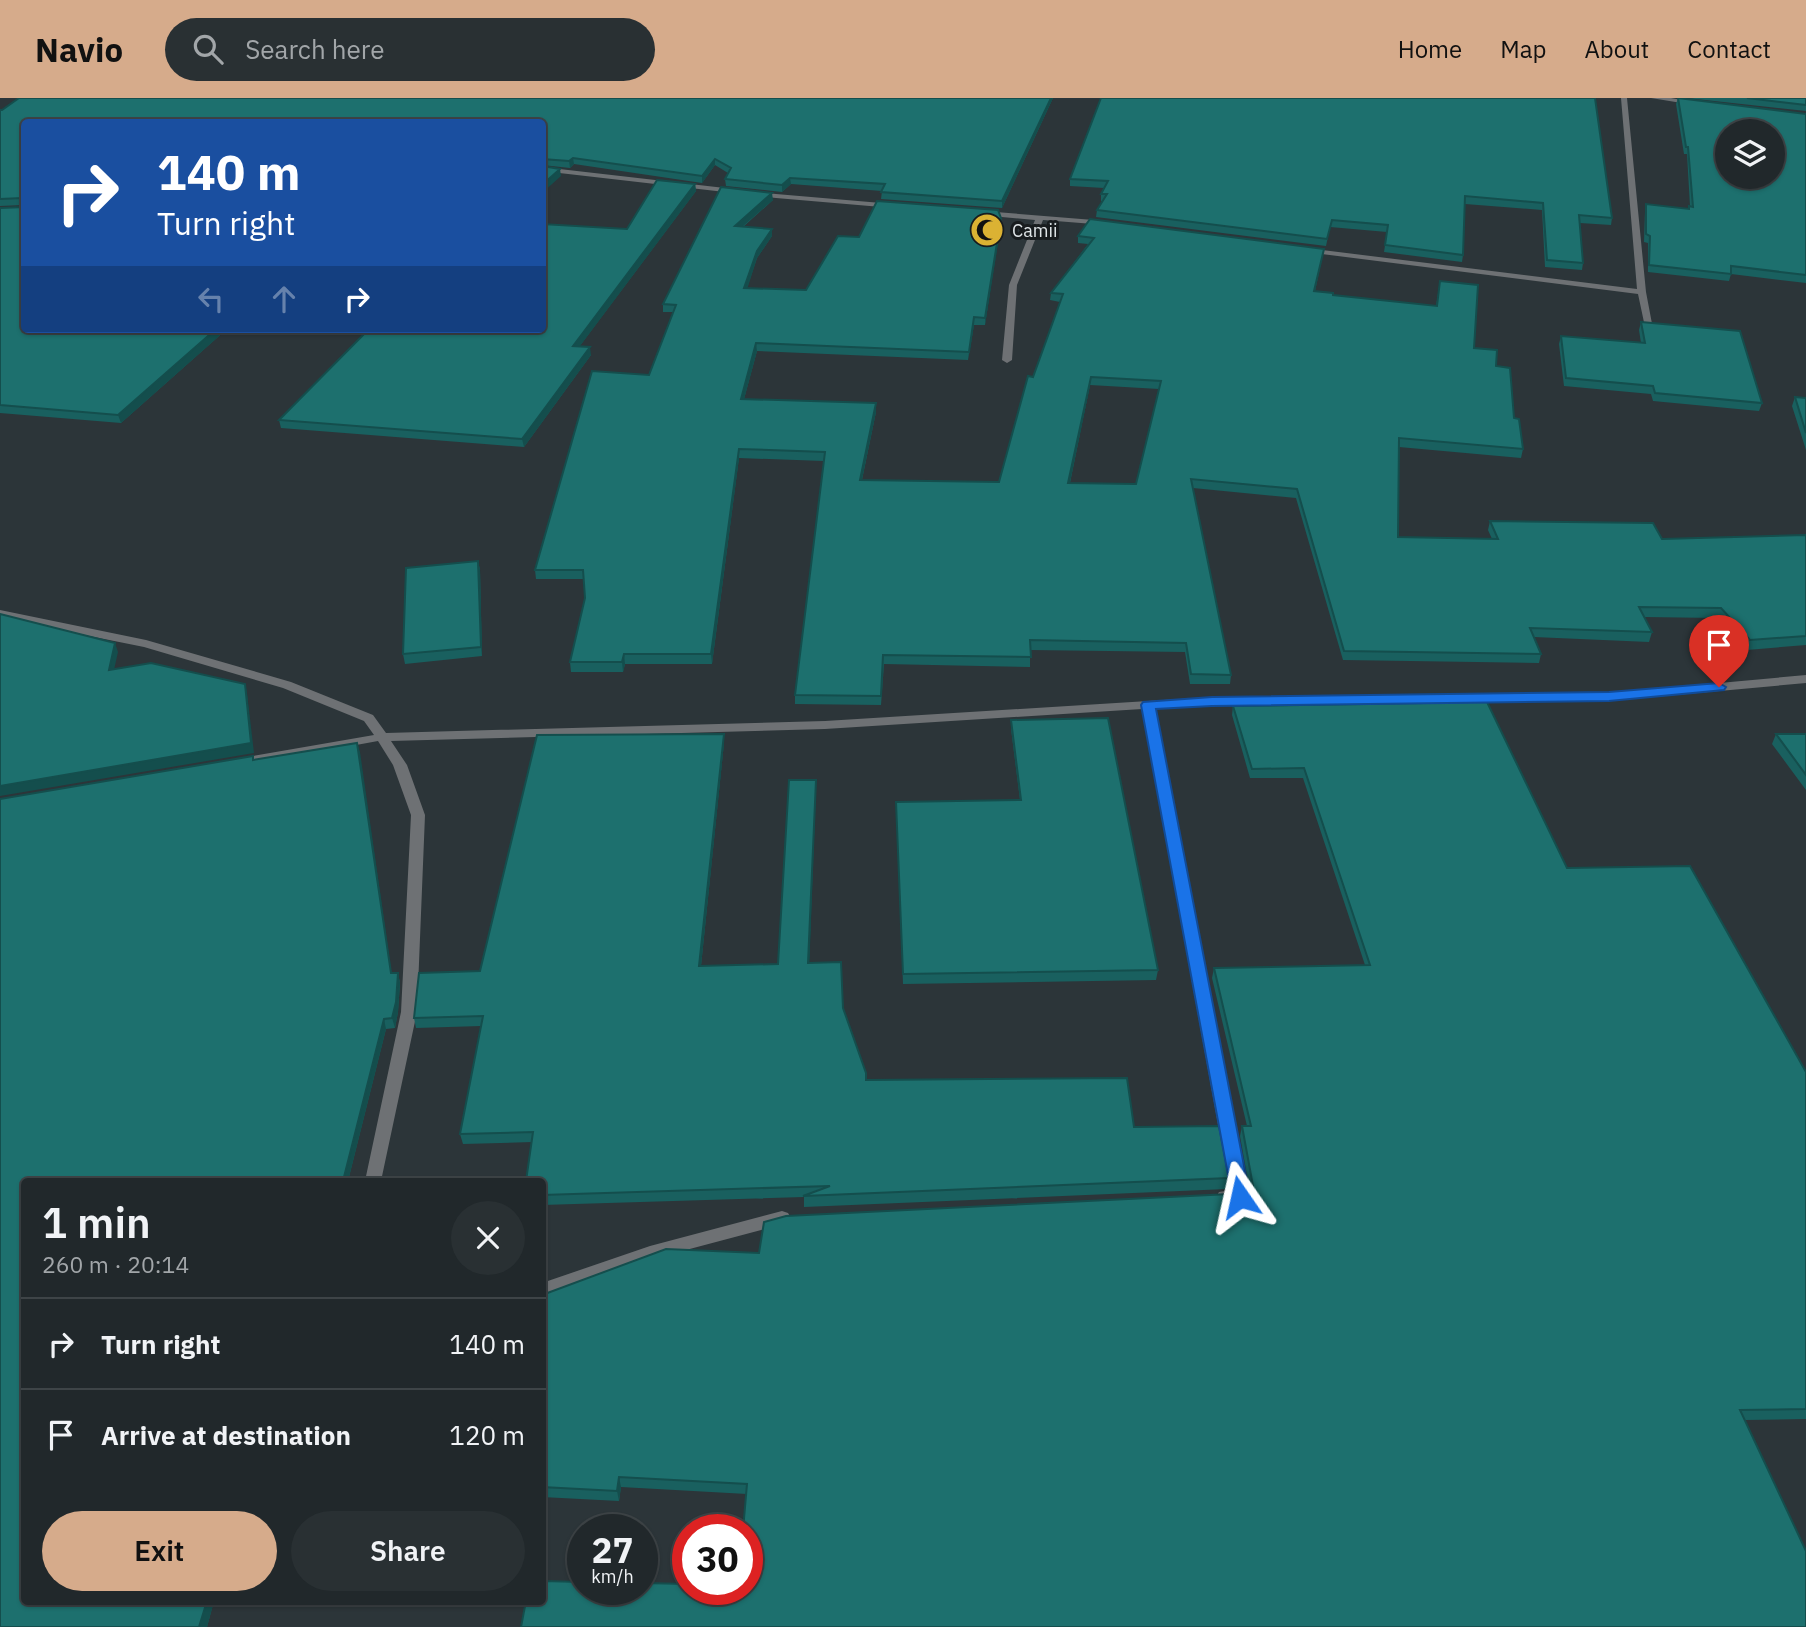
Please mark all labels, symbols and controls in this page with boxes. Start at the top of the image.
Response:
search box [165,18,655,81]
text: Navio [35,28,123,71]
icon: search [189,30,227,68]
text: Search here [245,32,385,66]
text: Home [1398,33,1462,65]
text: Map [1500,33,1546,65]
text: About [1584,33,1649,65]
text: Contact [1687,33,1771,65]
map controls [1715,119,1785,189]
button: layers [1715,119,1785,189]
text: 140 m [157,140,301,203]
icon: right [42,147,133,238]
text: Turn right [157,202,295,244]
mosque icon: Camii [968,211,1006,249]
place label: Camii [1012,219,1058,242]
icon: left [192,280,230,318]
icon: ahead [265,280,303,318]
icon: right [338,280,376,318]
pin [1689,615,1749,687]
icon: arrive [1700,626,1738,664]
position arrow [1203,1160,1277,1234]
text: 1 min [42,1195,151,1250]
button: close [451,1201,525,1275]
text: 260 m · 20:14 [42,1249,189,1279]
icon: right [42,1325,80,1363]
text: Turn right [101,1327,220,1361]
text: 140 m [449,1327,525,1361]
icon: arrive [42,1416,80,1454]
text: Arrive at destination [101,1418,351,1452]
text: 120 m [449,1418,525,1452]
button: Exit [42,1511,277,1591]
button: Share [291,1511,525,1591]
speed limit sign: 30 [672,1514,763,1605]
text: 27 [591,1527,634,1573]
text: km/h [591,1565,634,1588]

